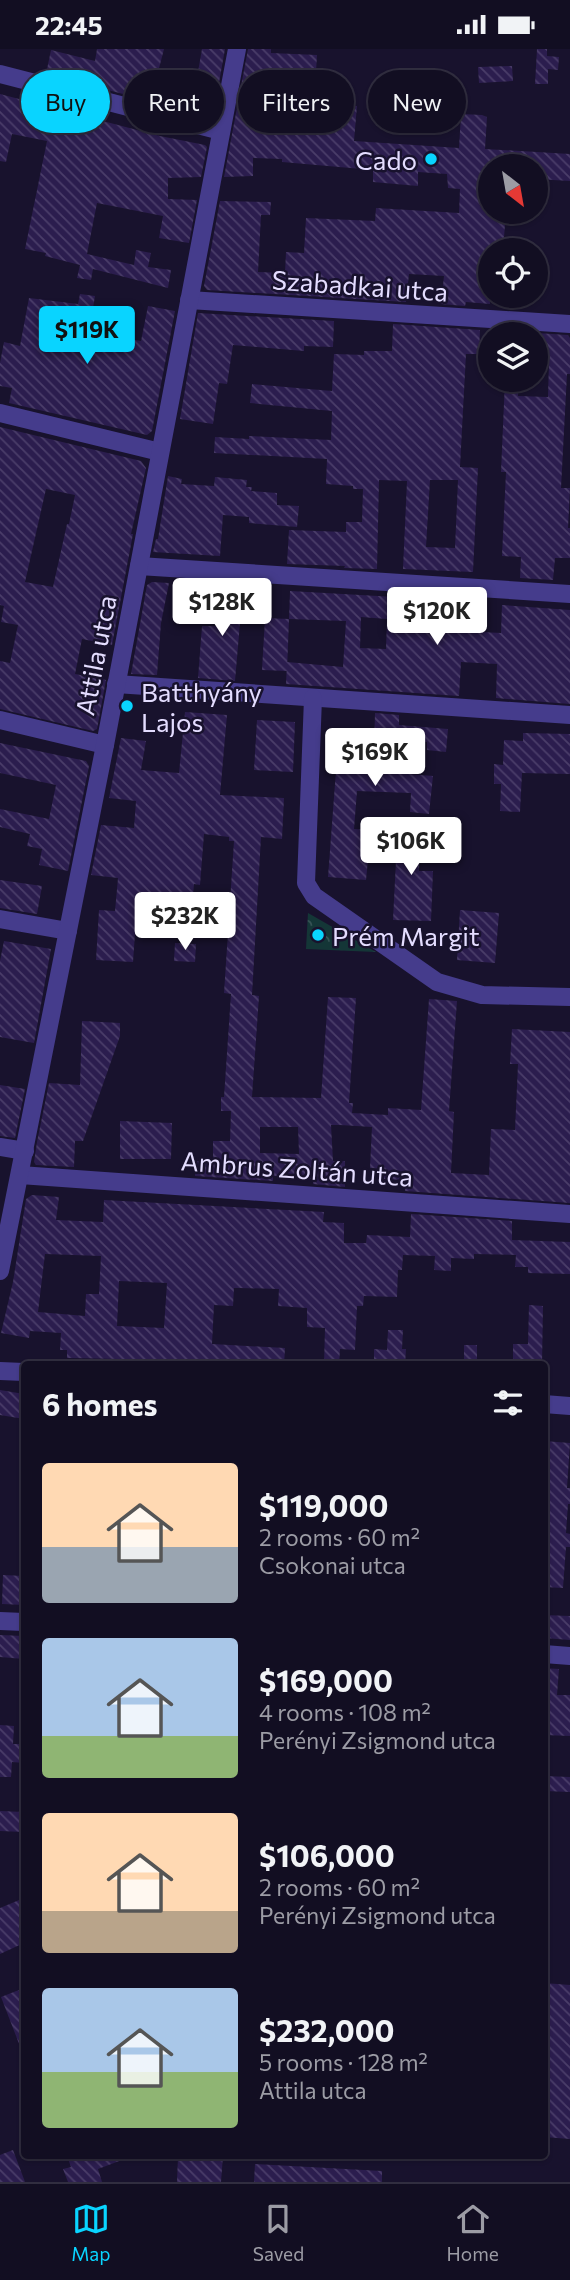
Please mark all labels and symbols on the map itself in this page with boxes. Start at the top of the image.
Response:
place label: Cado [355,144,417,175]
marker: Cado [423,151,439,167]
north arrow [478,154,548,224]
street label: Szabadkai utca [271,263,449,307]
pin: $119K [38,307,136,366]
pin: $128K [173,579,271,638]
pin: $120K [388,587,486,647]
street label: Attila utca [68,592,122,718]
place label: Batthyány Lajos [141,676,262,737]
marker: Batthyány Lajos [119,698,135,714]
pin: $169K [326,729,424,788]
pin: $106K [362,817,460,877]
pin: $232K [136,893,234,952]
place label: Prém Margit [332,920,480,951]
marker: Prém Margit [310,927,326,943]
street label: Ambrus Zoltán utca [180,1144,414,1192]

